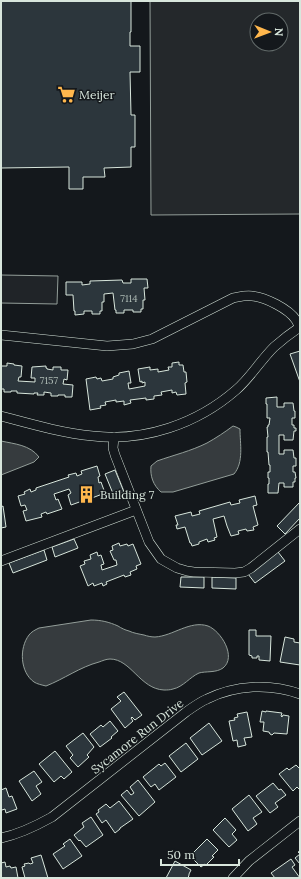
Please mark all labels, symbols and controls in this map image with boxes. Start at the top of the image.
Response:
north arrow [249,12,289,52]
text: N [272,28,286,37]
supermarket icon: Meijer [56,84,76,104]
place label: Meijer [79,87,115,102]
house number: 7114 [120,292,138,305]
house number: 7157 [40,374,59,387]
building icon: Building 7 [77,484,97,504]
place label: Building 7 [100,487,155,502]
street label: Sycamore Run Drive [88,695,187,777]
scale bar [161,841,239,867]
text: 50 m [167,847,195,862]

